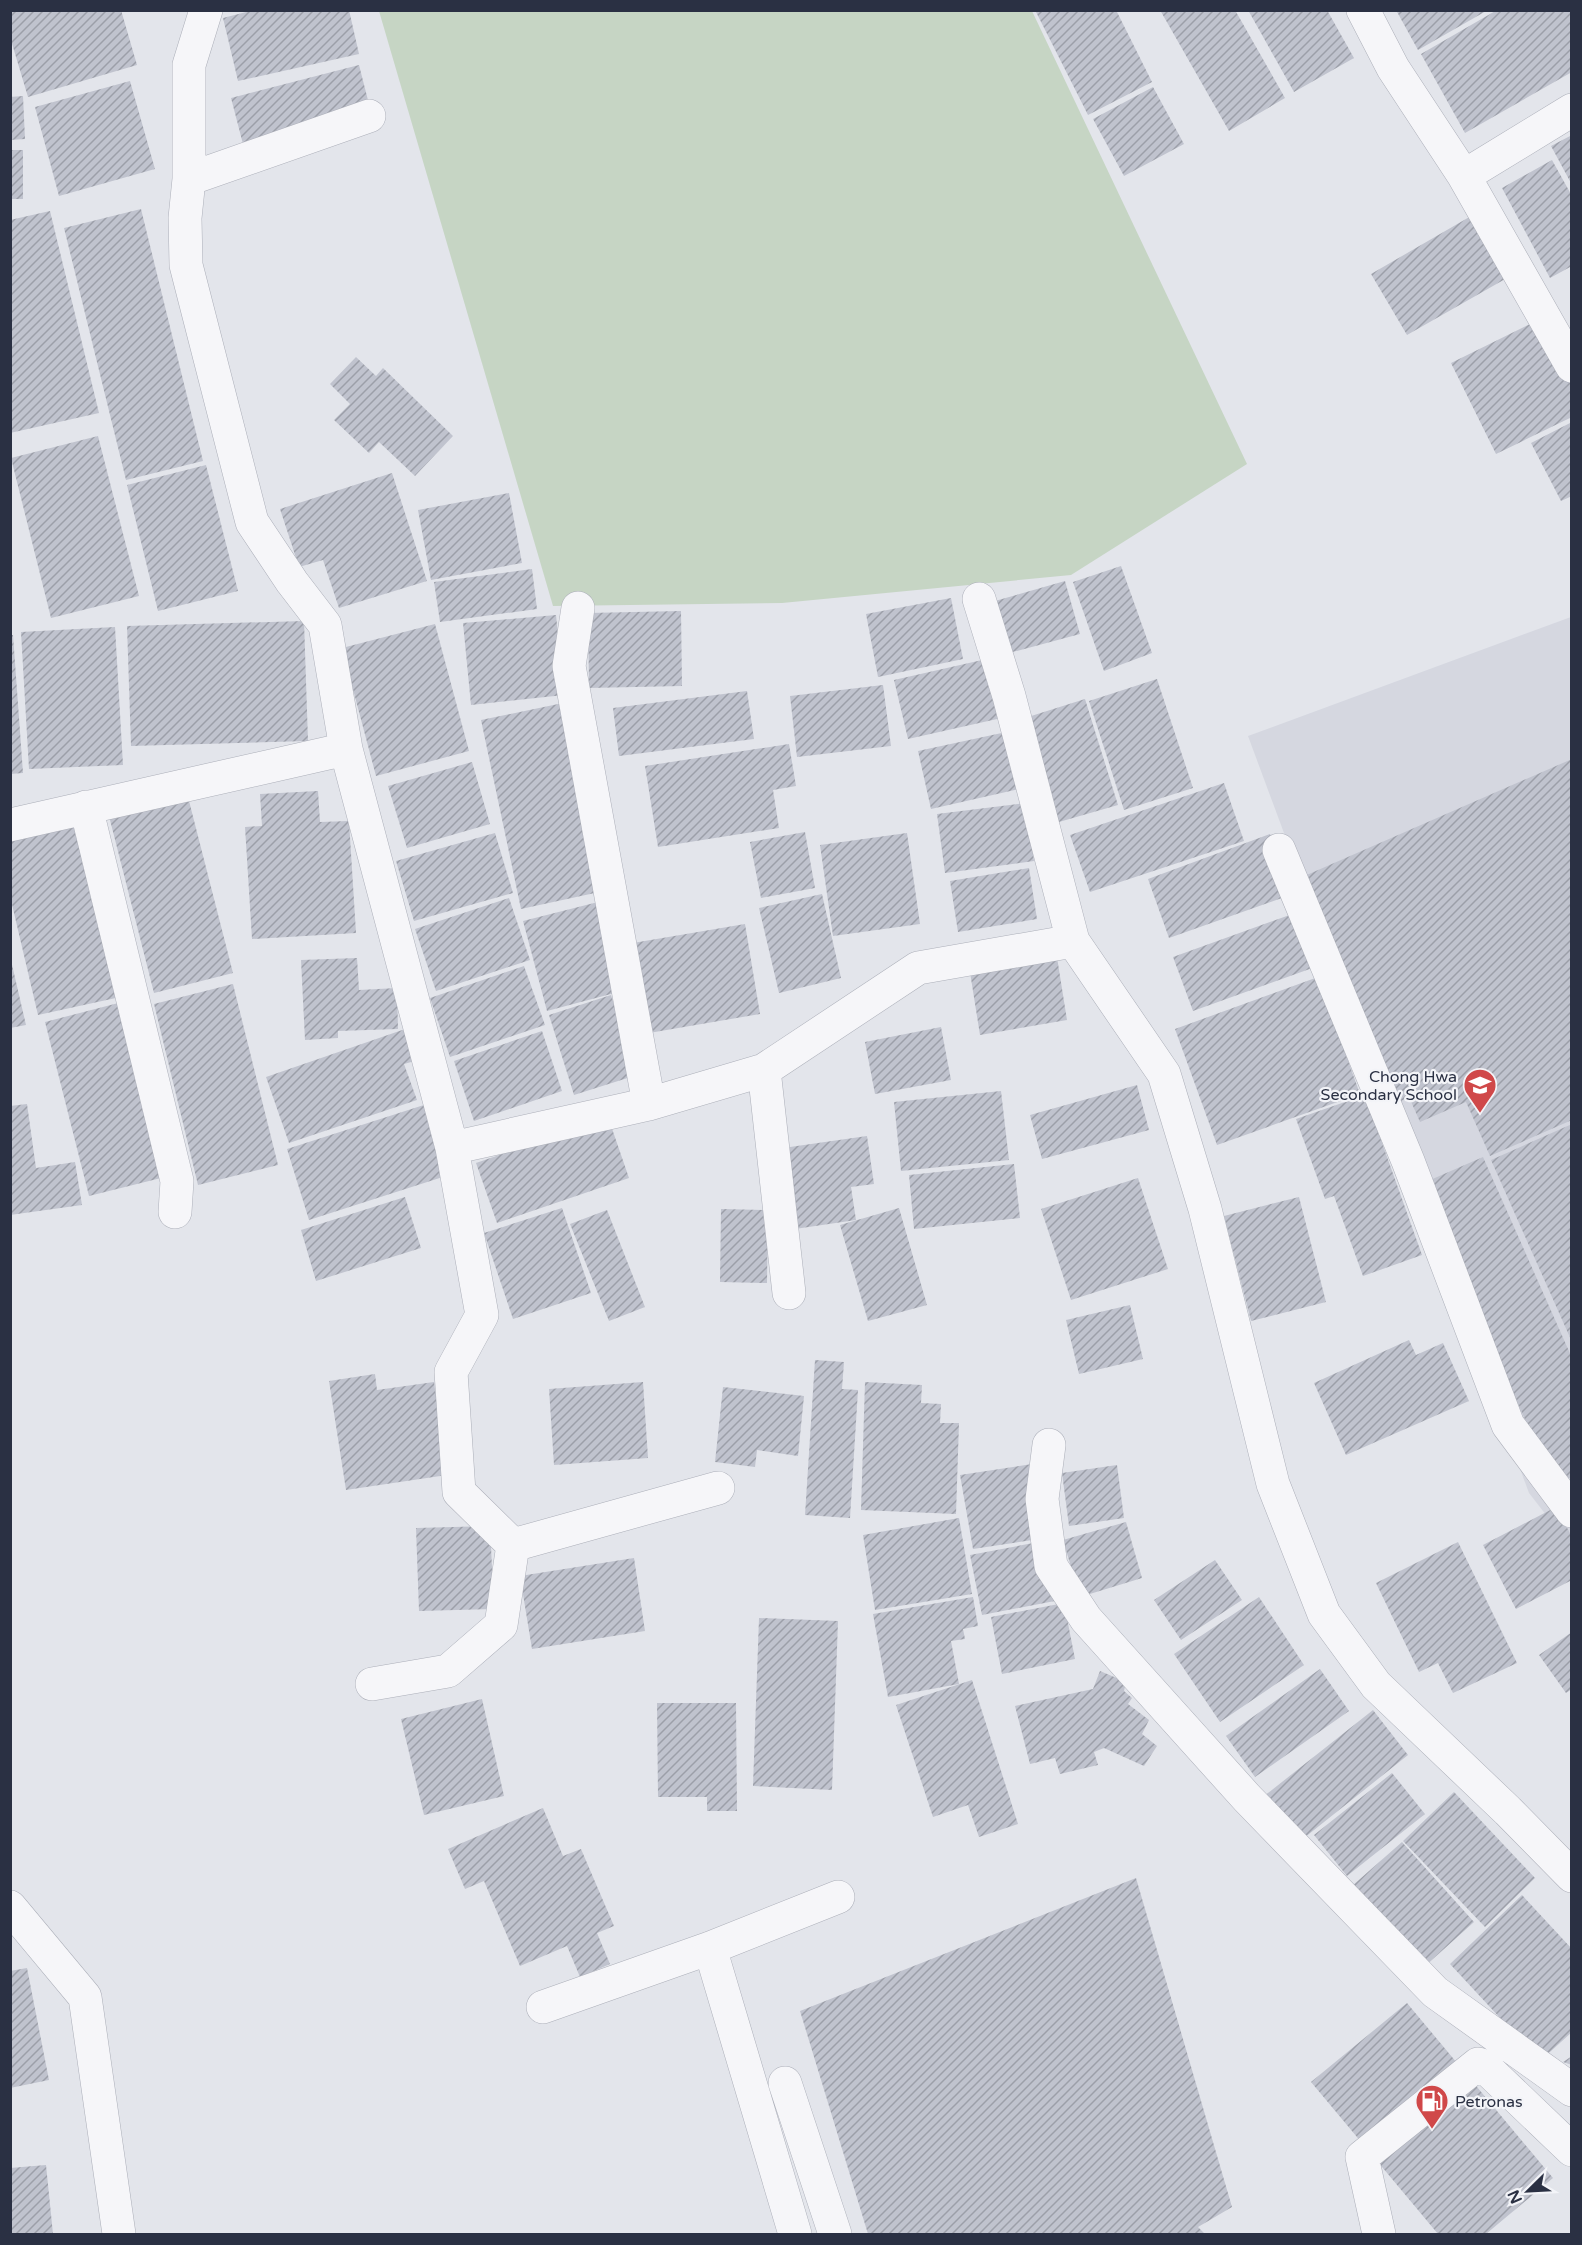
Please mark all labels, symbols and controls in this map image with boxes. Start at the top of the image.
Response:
place label: Chong Hwa Secondary School [1321,1067,1457,1105]
school or university icon: Chong Hwa Secondary School [1462,1067,1498,1114]
fuel station icon: Petronas [1414,2083,1450,2130]
place label: Petronas [1455,2092,1523,2112]
north arrow [1498,2161,1558,2221]
text: N [1503,2187,1527,2207]

